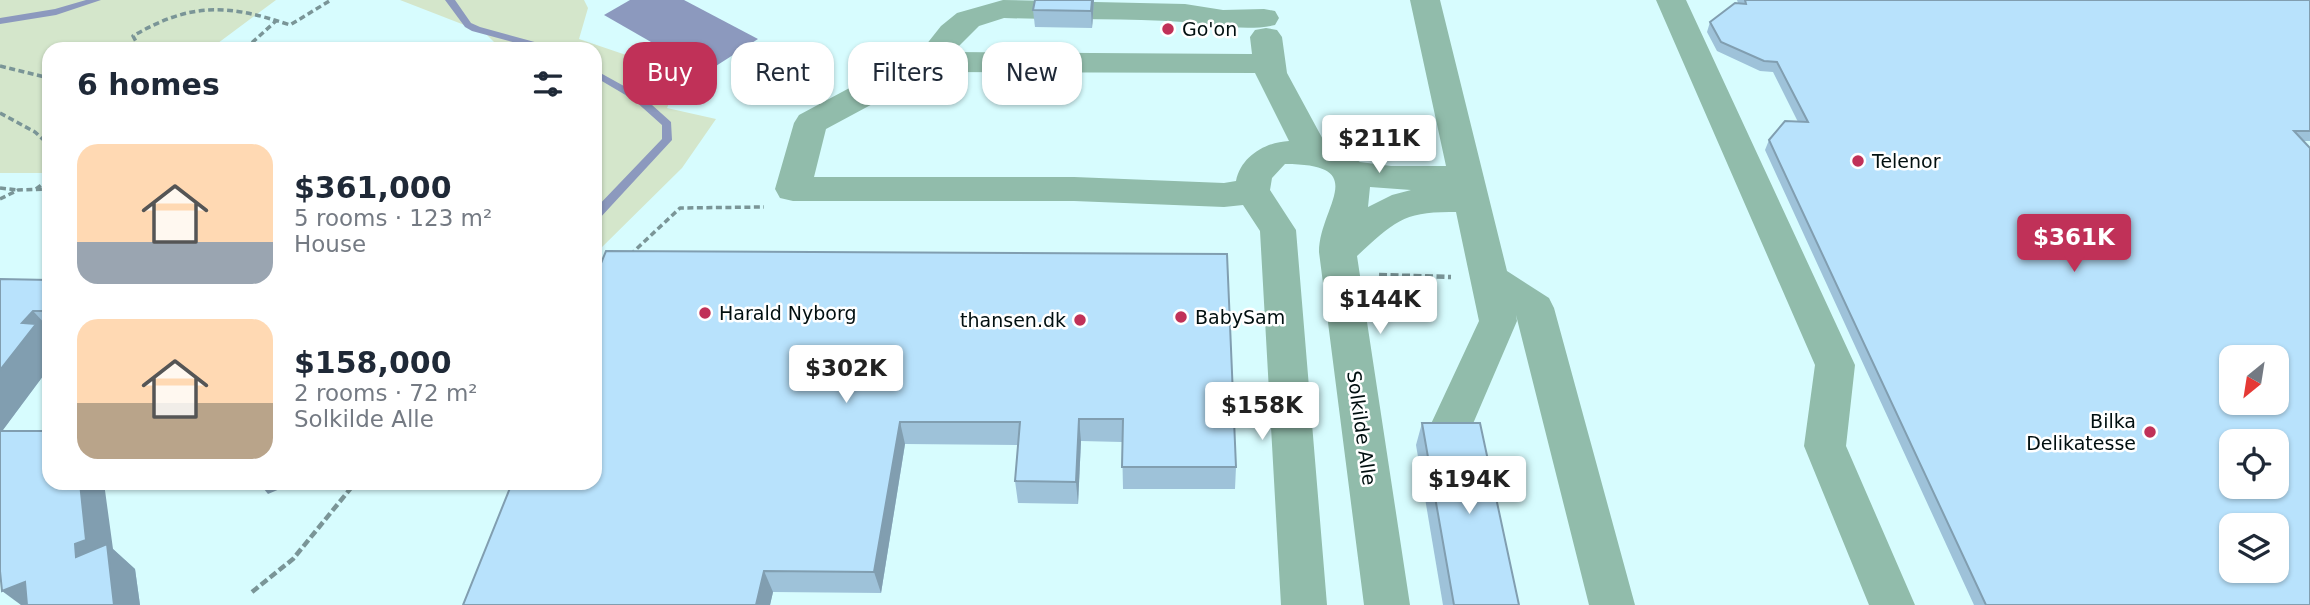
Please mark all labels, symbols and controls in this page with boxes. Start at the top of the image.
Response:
place label: Go'on [1182,18,1237,40]
marker: Go'on [1160,21,1176,37]
chip: Buy [623,42,717,105]
chip: Rent [731,42,834,105]
chip: Filters [848,42,968,105]
chip: New [982,42,1082,105]
icon: filters [529,65,567,103]
text: 6 homes [77,67,220,102]
pin: $211K [1330,116,1428,175]
text: $211K [1338,125,1420,151]
place label: Telenor [1871,150,1941,172]
marker: Telenor [1850,153,1866,169]
text: $361,000 [294,170,452,205]
icon: home [133,172,217,256]
text: 5 rooms · 123 m² [294,205,492,231]
pin: $361K [2025,215,2123,274]
text: $361K [2033,224,2115,250]
text: House [294,231,366,257]
pin: $144K [1331,276,1429,336]
text: $144K [1339,286,1421,312]
place label: Harald Nyborg [719,302,856,324]
marker: Harald Nyborg [697,305,713,321]
place label: BabySam [1195,306,1285,328]
place label: thansen.dk [960,309,1066,331]
marker: BabySam [1173,309,1189,325]
marker: thansen.dk [1072,312,1088,328]
text: $158,000 [294,345,452,380]
north arrow [2219,345,2289,415]
map controls [2219,345,2289,583]
pin: $302K [797,346,895,405]
icon: home [133,347,217,431]
text: $302K [805,355,887,381]
street label: Solkilde Alle [1343,369,1381,487]
text: 2 rooms · 72 m² [294,380,478,406]
pin: $158K [1213,382,1311,442]
text: $158K [1221,392,1303,418]
text: Solkilde Alle [294,406,434,432]
place label: Bilka Delikatesse [2026,410,2136,454]
marker: Bilka Delikatesse [2142,424,2158,440]
button: locate [2219,429,2289,499]
pin: $194K [1420,456,1518,516]
text: $194K [1428,466,1510,492]
button: layers [2219,513,2289,583]

